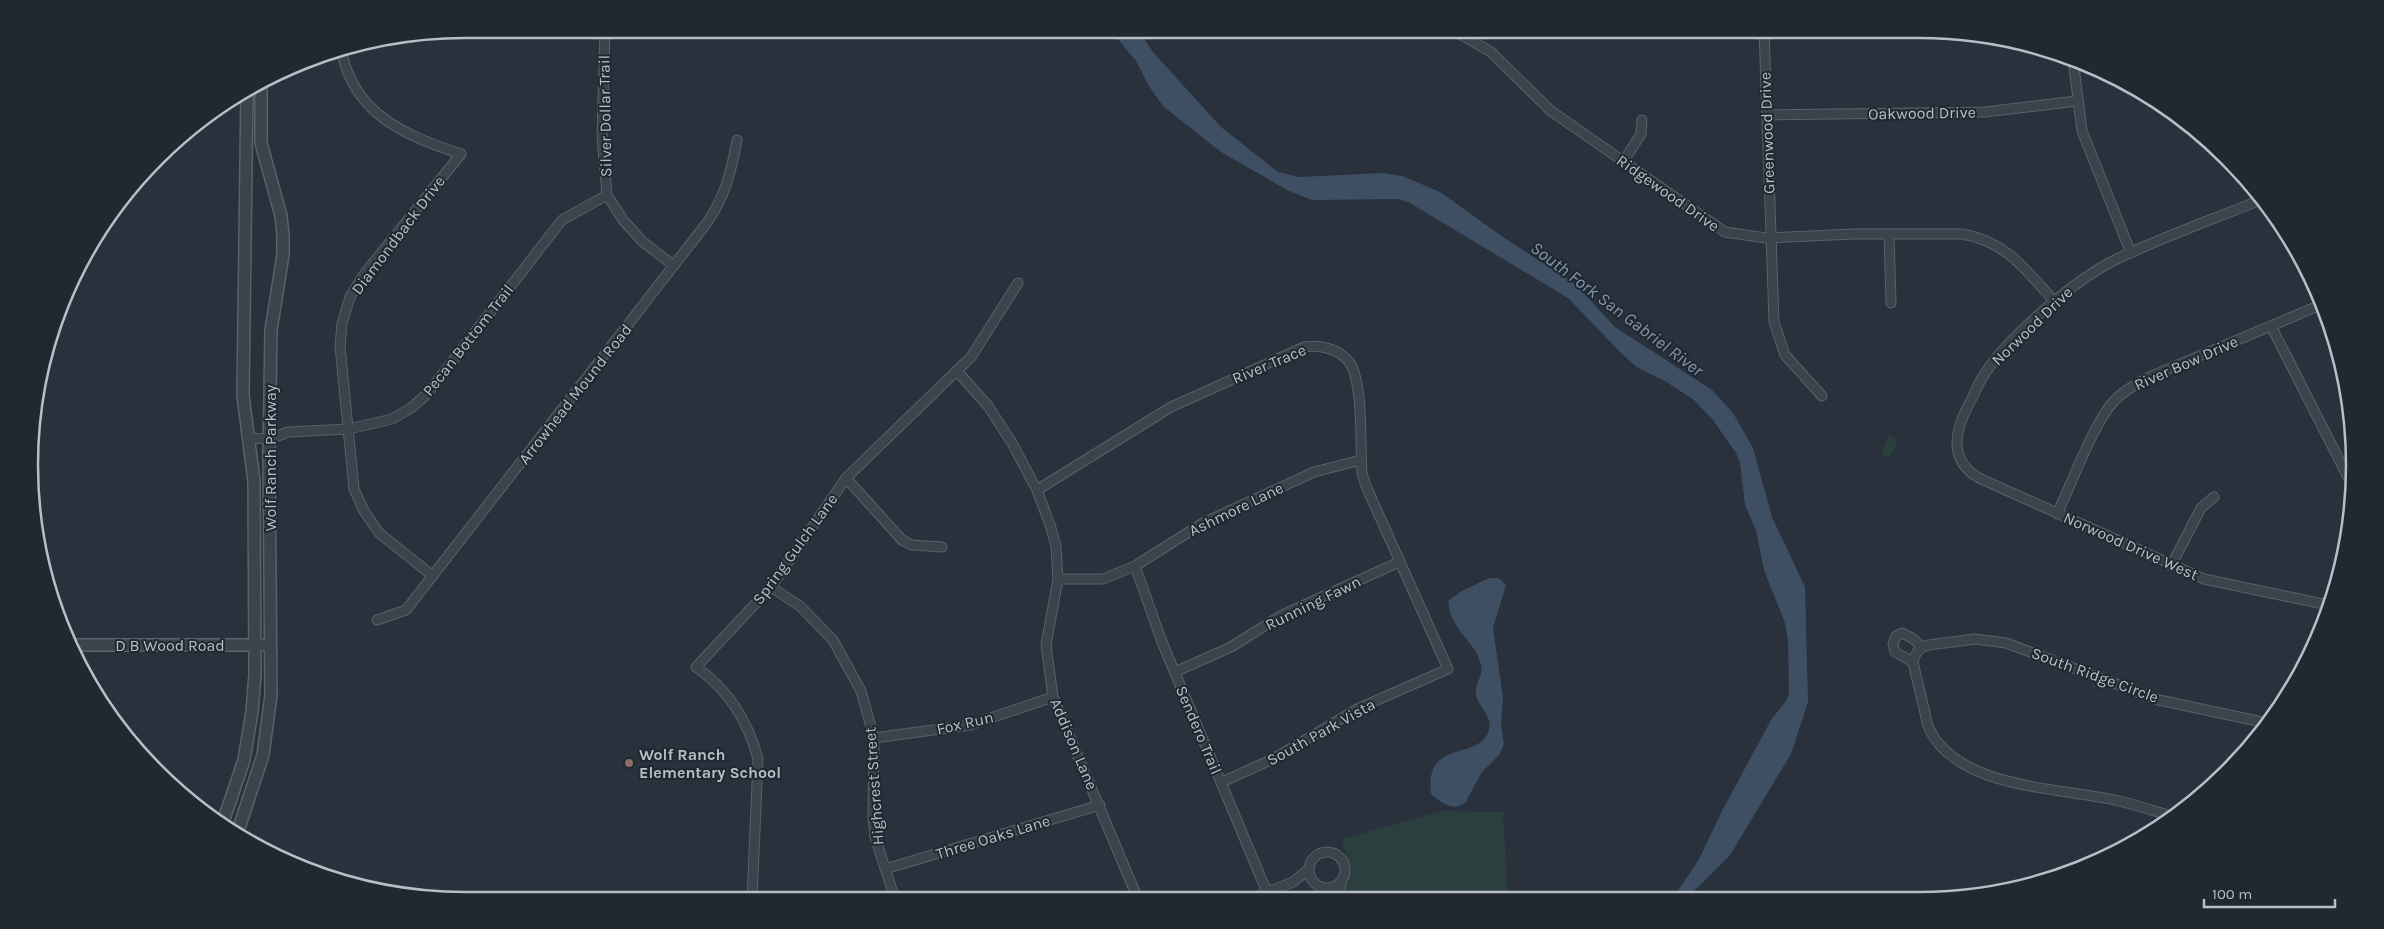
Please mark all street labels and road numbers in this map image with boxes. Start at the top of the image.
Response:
street label: Silver Dollar Trail [594,55,616,177]
street label: Greenwood Drive [1755,72,1779,194]
street label: Oakwood Drive [1868,103,1976,123]
street label: Ridgewood Drive [1613,151,1723,235]
street label: Diamondback Drive [347,172,449,298]
street label: Pecan Bottom Trail [418,280,518,400]
street label: Norwood Drive [1988,283,2076,369]
street label: Arrowhead Mound Road [514,320,636,468]
street label: River Bow Drive [2131,332,2241,394]
street label: River Trace [1229,340,1309,388]
street label: Wolf Ranch Parkway [261,384,280,531]
street label: Ashmore Lane [1186,478,1286,540]
street label: Spring Gulch Lane [748,490,842,608]
street label: Norwood Drive West [2061,508,2201,584]
street label: Running Fawn [1262,572,1364,634]
street label: D B Wood Road [115,636,225,655]
street label: South Ridge Circle [2029,643,2161,707]
street label: Sendero Trail [1172,683,1226,777]
street label: South Park Vista [1264,694,1378,770]
street label: Addison Lane [1046,695,1102,793]
street label: Fox Run [935,707,995,739]
street label: Highcrest Street [860,726,888,846]
street label: Three Oaks Lane [934,811,1052,863]

